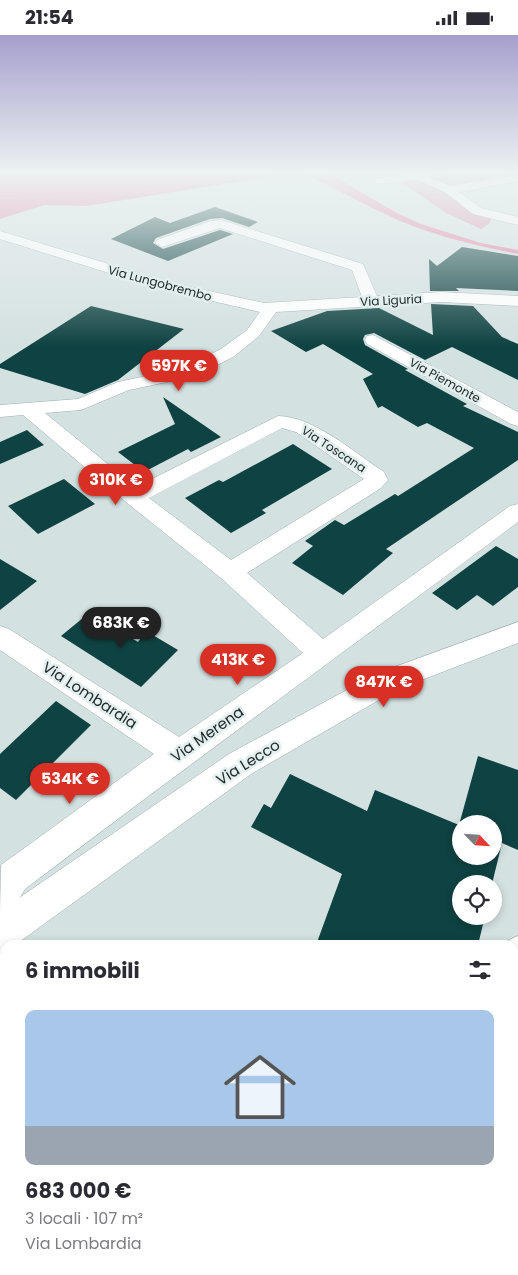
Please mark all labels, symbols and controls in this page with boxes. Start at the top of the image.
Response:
text: 21:54 [25,4,74,31]
street label: Via Lungobrembo [106,261,214,305]
street label: Via Liguria [360,290,422,310]
pin: 597K € [138,349,220,392]
street label: Via Piemonte [406,353,484,407]
text: 597K € [151,354,207,377]
street label: Via Toscana [298,422,370,476]
pin: 310K € [75,463,157,506]
text: 310K € [89,468,143,491]
pin: 683K € [80,607,162,649]
text: 683K € [92,611,150,634]
pin: 413K € [197,643,279,686]
text: 413K € [211,648,265,671]
street label: Via Lombardia [38,656,142,734]
pin: 847K € [343,665,425,708]
text: 847K € [355,670,413,693]
street label: Via Merena [166,701,248,767]
street label: Via Lecco [212,734,284,790]
pin: 534K € [29,763,111,805]
text: 534K € [41,767,99,790]
north arrow [452,815,502,865]
map controls [452,815,502,925]
button: locate [452,875,502,925]
text: 6 immobili [25,956,140,985]
icon: filters [466,956,494,984]
icon: home [215,1042,305,1132]
text: 683 000 € [25,1176,131,1205]
text: 3 locali · 107 m² [25,1207,143,1230]
text: Via Lombardia [25,1232,142,1255]

